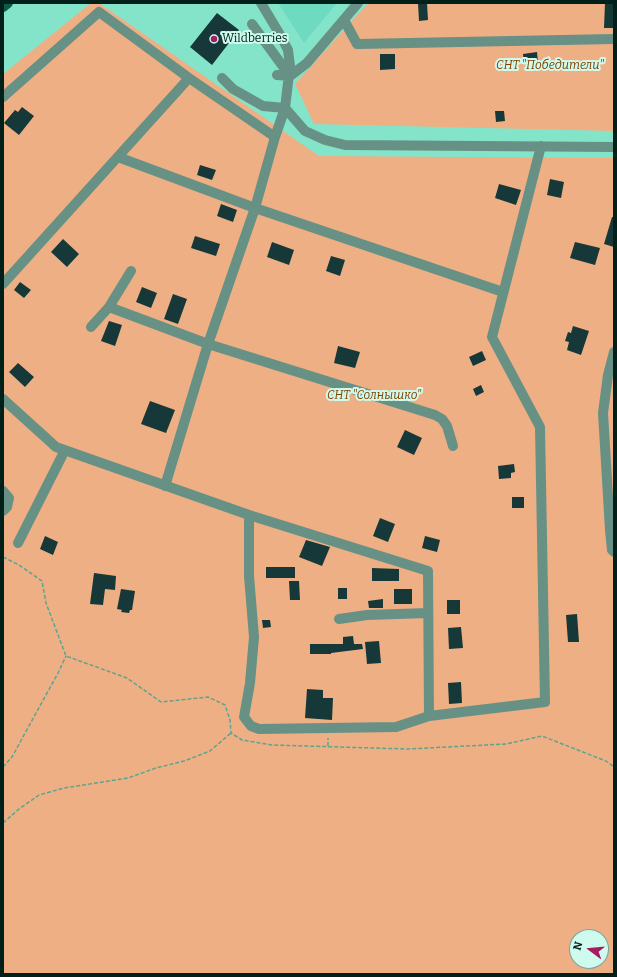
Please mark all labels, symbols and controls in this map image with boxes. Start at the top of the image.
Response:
place label: Wildberries [222,32,288,46]
marker: Wildberries [209,34,219,44]
park label: СНТ "Победители" [496,59,604,73]
park label: СНТ "Солнышко" [327,389,421,403]
north arrow [569,929,609,969]
text: N [571,940,585,952]

